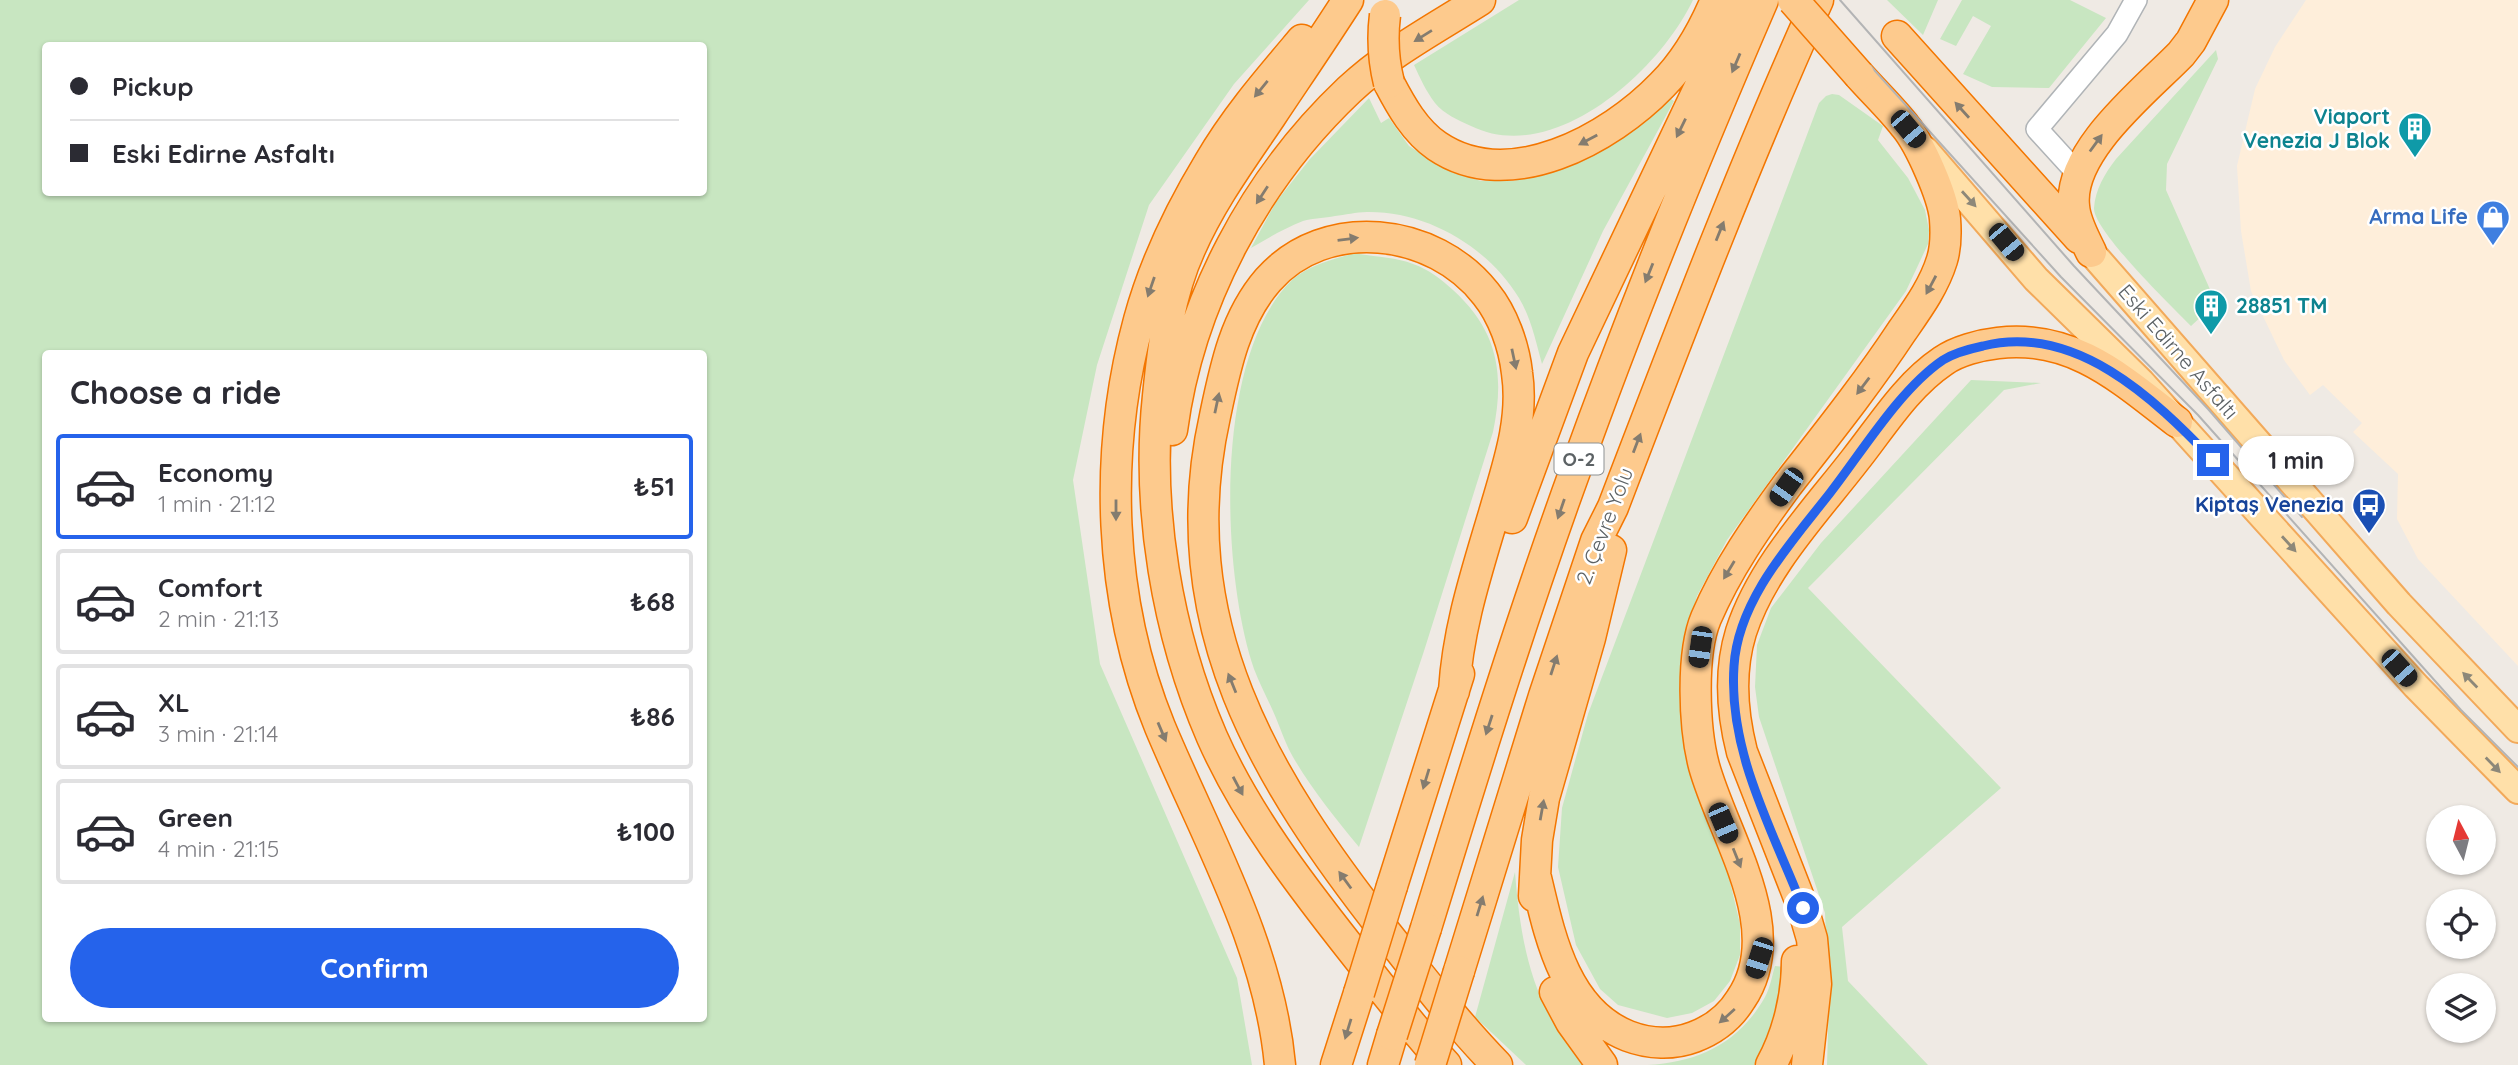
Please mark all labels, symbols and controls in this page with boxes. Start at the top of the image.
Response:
one-way arrow [1413,30,1432,43]
one-way arrow [1730,52,1741,73]
text: Pickup [112,70,194,103]
one-way arrow [1254,81,1269,98]
one-way arrow [1955,102,1971,119]
place label: Viaport Venezia J Blok [2243,103,2390,153]
car [1887,106,1930,152]
building icon: Viaport Venezia J Blok [2396,110,2434,159]
one-way arrow [1675,118,1686,138]
one-way arrow [1578,134,1598,145]
one-way arrow [2089,134,2103,152]
text: Eski Edirne Asfaltı [112,137,335,170]
one-way arrow [1256,185,1269,204]
one-way arrow [1961,190,1977,208]
shop icon: Arma Life [2474,198,2512,247]
place label: Arma Life [2369,203,2468,229]
car [1985,219,2028,265]
one-way arrow [1714,221,1725,242]
one-way arrow [1337,233,1359,244]
one-way arrow [1643,262,1654,283]
one-way arrow [1925,275,1937,294]
one-way arrow [1145,276,1156,297]
street label: Eski Edirne Asfaltı [2113,279,2244,424]
building icon: 28851 TM [2192,287,2230,336]
place label: 28851 TM [2236,292,2327,318]
one-way arrow [1509,348,1520,370]
text: Choose a ride [70,372,282,412]
one-way arrow [1856,377,1870,395]
one-way arrow [1212,392,1223,414]
one-way arrow [1632,433,1643,454]
callout: 1 min [2238,435,2353,484]
road number: O-2 [1554,444,1604,474]
route end [2197,444,2229,476]
text: 1 min [2268,446,2324,475]
icon: car [74,455,137,518]
text: Economy [158,456,273,489]
street label: 2. Çevre Yolu [1570,463,1638,588]
car [1766,464,1807,510]
text: ₺51 [633,470,675,503]
bus stop icon: Kiptaş Venezia [2350,486,2388,535]
text: 1 min · 21:12 [158,489,276,518]
place label: Kiptaş Venezia [2195,491,2344,517]
one-way arrow [1110,499,1122,521]
one-way arrow [1555,499,1566,520]
one-way arrow [2281,535,2297,553]
one-way arrow [1723,560,1736,579]
icon: car [74,570,137,633]
text: Comfort [158,571,263,604]
text: ₺68 [630,585,675,618]
text: 2 min · 21:13 [158,604,279,633]
car [1687,625,1714,669]
car [2378,645,2421,691]
one-way arrow [1549,655,1560,676]
one-way arrow [1227,672,1238,693]
one-way arrow [2463,672,2479,689]
icon: car [74,685,137,748]
text: XL [158,686,190,719]
text: ₺86 [630,700,675,733]
one-way arrow [1484,715,1494,736]
text: 3 min · 21:14 [158,719,278,748]
one-way arrow [1157,721,1168,742]
one-way arrow [2485,756,2501,773]
one-way arrow [1420,769,1431,790]
one-way arrow [1232,776,1244,796]
one-way arrow [1537,799,1548,821]
icon: car [74,800,137,863]
car [1706,800,1741,846]
text: Green [158,801,233,834]
north arrow [2426,805,2496,875]
map controls [2426,805,2496,1043]
text: ₺100 [616,815,675,848]
text: 4 min · 21:15 [158,834,279,863]
one-way arrow [1732,847,1743,868]
one-way arrow [1338,871,1352,889]
button: locate [2426,889,2496,959]
route start [1787,892,1819,924]
one-way arrow [1475,895,1485,916]
button: Confirm [70,928,679,1008]
car [1743,935,1776,981]
button: layers [2426,973,2496,1043]
one-way arrow [1718,1008,1736,1024]
one-way arrow [1342,1019,1353,1040]

